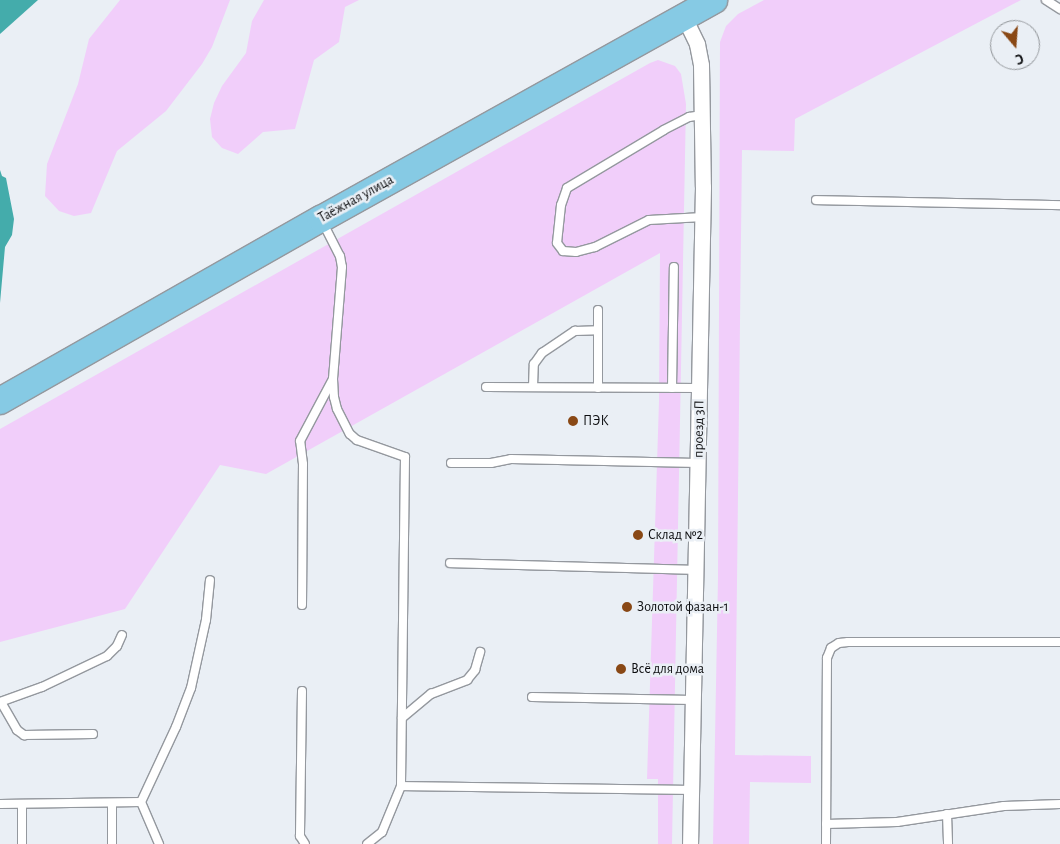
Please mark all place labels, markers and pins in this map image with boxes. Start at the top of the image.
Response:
place label: ПЭК [583,413,609,429]
marker: ПЭК [567,415,579,427]
place label: Склад №2 [648,527,703,543]
marker: Склад №2 [632,529,644,541]
place label: Золотой фазан-1 [637,599,729,615]
marker: Золотой фазан-1 [621,601,633,613]
place label: Всё для дома [631,661,704,677]
marker: Всё для дома [615,663,627,675]

